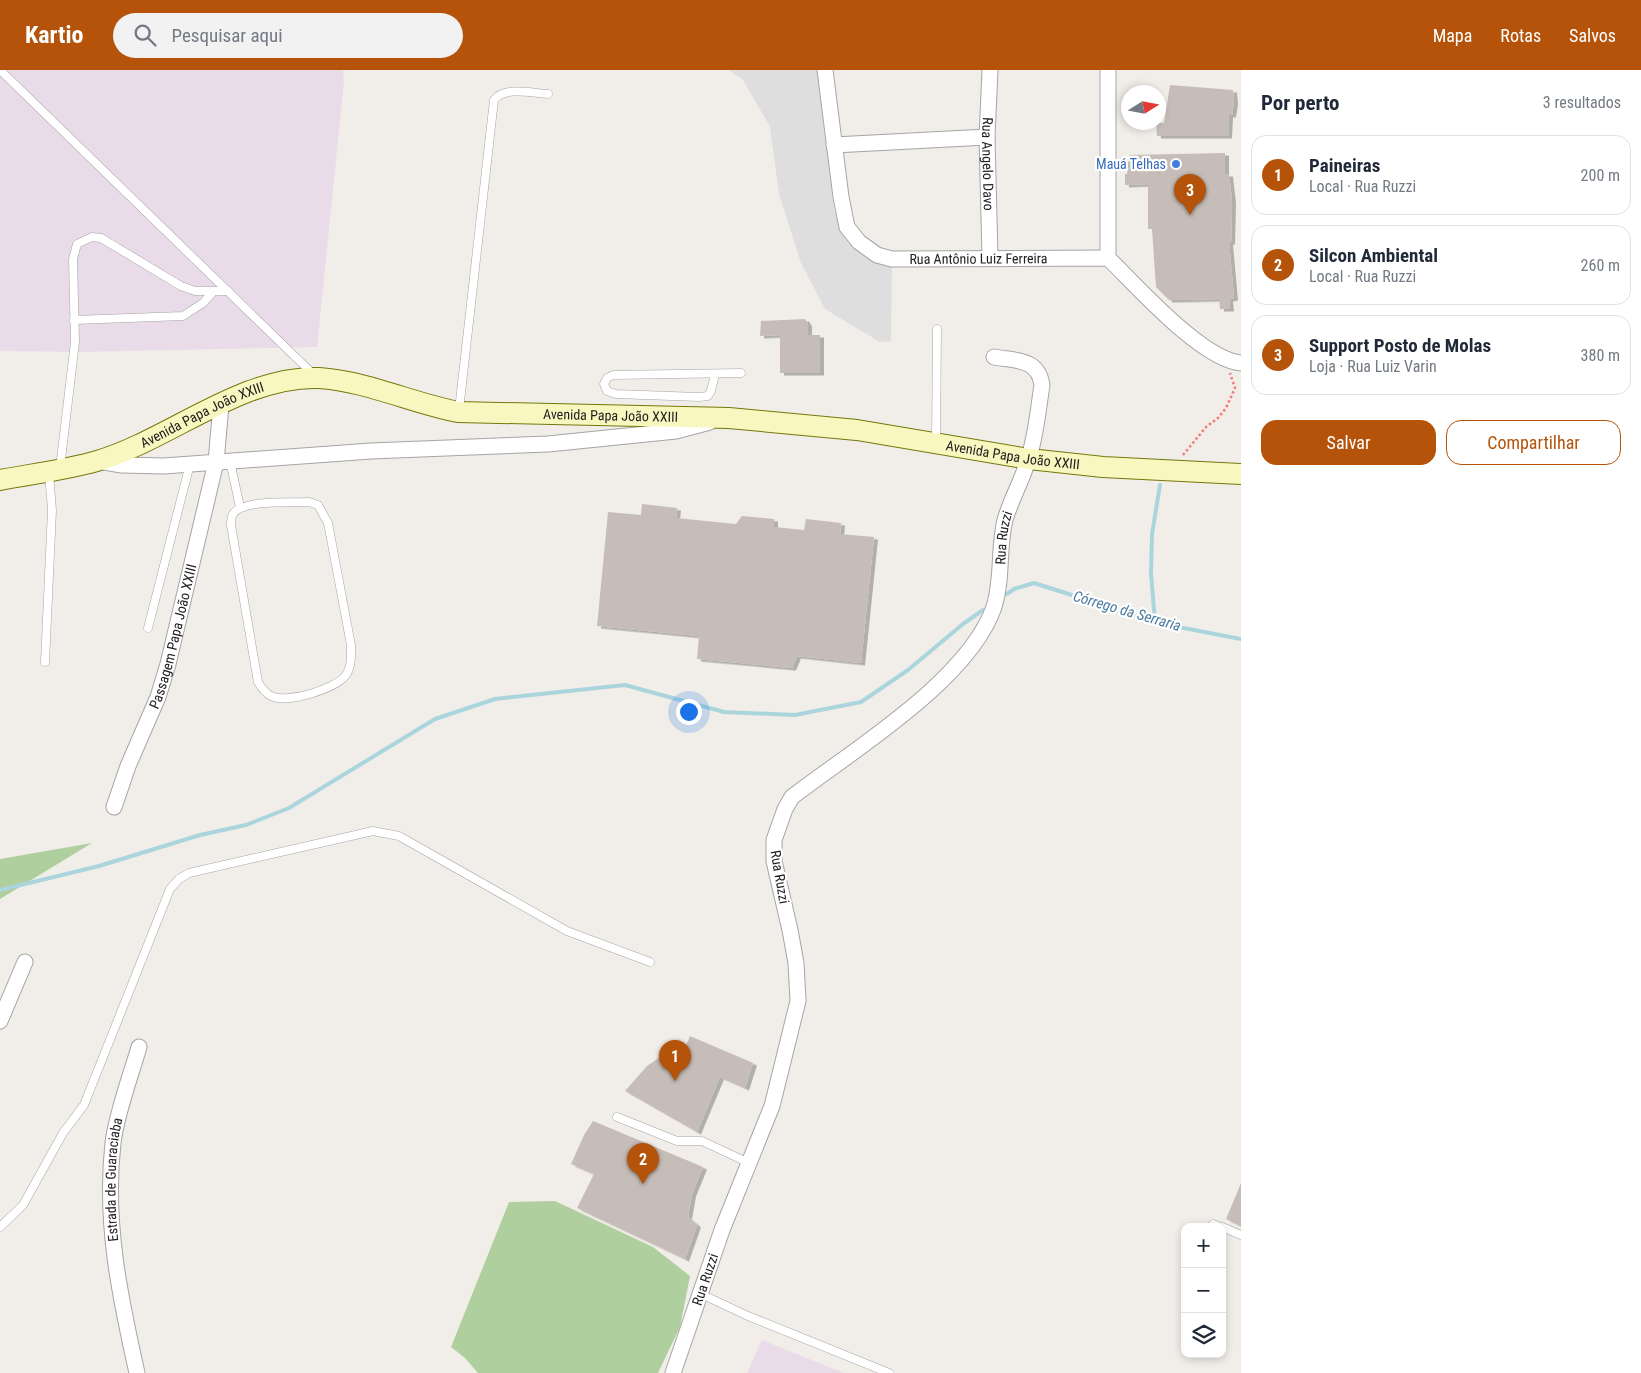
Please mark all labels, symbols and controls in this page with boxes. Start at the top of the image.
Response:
search box [113,13,463,58]
text: Kartio [25,21,83,49]
icon: search [131,21,159,49]
text: Pesquisar aqui [171,24,283,47]
text: Mapa [1433,25,1472,46]
text: Rotas [1500,25,1541,46]
text: Salvos [1569,25,1616,46]
north arrow [1121,85,1166,130]
text: Por perto [1261,91,1340,115]
text: 3 resultados [1543,93,1621,112]
street label: Rua Angelo Davo [979,117,997,211]
text: Paineiras [1309,154,1380,177]
place label: Mauá Telhas [1096,156,1166,172]
marker: Mauá Telhas [1170,158,1182,170]
text: 1 [1274,166,1282,185]
text: 200 m [1581,166,1620,185]
pin: 3 [1174,174,1206,215]
text: Local · Rua Ruzzi [1309,177,1416,196]
text: Silcon Ambiental [1309,244,1438,267]
street label: Rua Antônio Luiz Ferreira [909,250,1048,267]
text: 2 [1274,256,1282,275]
text: 260 m [1581,256,1620,275]
text: Local · Rua Ruzzi [1309,267,1416,286]
text: Support Posto de Molas [1309,334,1491,357]
text: 3 [1274,346,1282,365]
text: 380 m [1581,346,1620,365]
text: Loja · Rua Luiz Varin [1309,357,1437,376]
street label: Avenida Papa João XXIII [138,379,266,451]
street label: Avenida Papa João XXIII [543,406,678,425]
button: Salvar [1261,420,1436,465]
button: Compartilhar [1446,420,1621,465]
street label: Avenida Papa João XXIII [945,437,1081,472]
street label: Rua Ruzzi [992,509,1015,565]
street label: Passagem Papa João XXIII [146,562,199,711]
water label: Córrego da Serraria [1071,587,1183,635]
your location [676,699,702,725]
street label: Rua Ruzzi [767,849,793,905]
pin: 1 [659,1040,691,1081]
street label: Estrada de Guaraciaba [102,1116,126,1242]
pin: 2 [627,1143,659,1184]
map controls [1181,1223,1226,1358]
button: + [1181,1223,1226,1268]
street label: Rua Ruzzi [689,1251,721,1307]
button: − [1181,1268,1226,1313]
button: layers [1181,1313,1226,1358]

